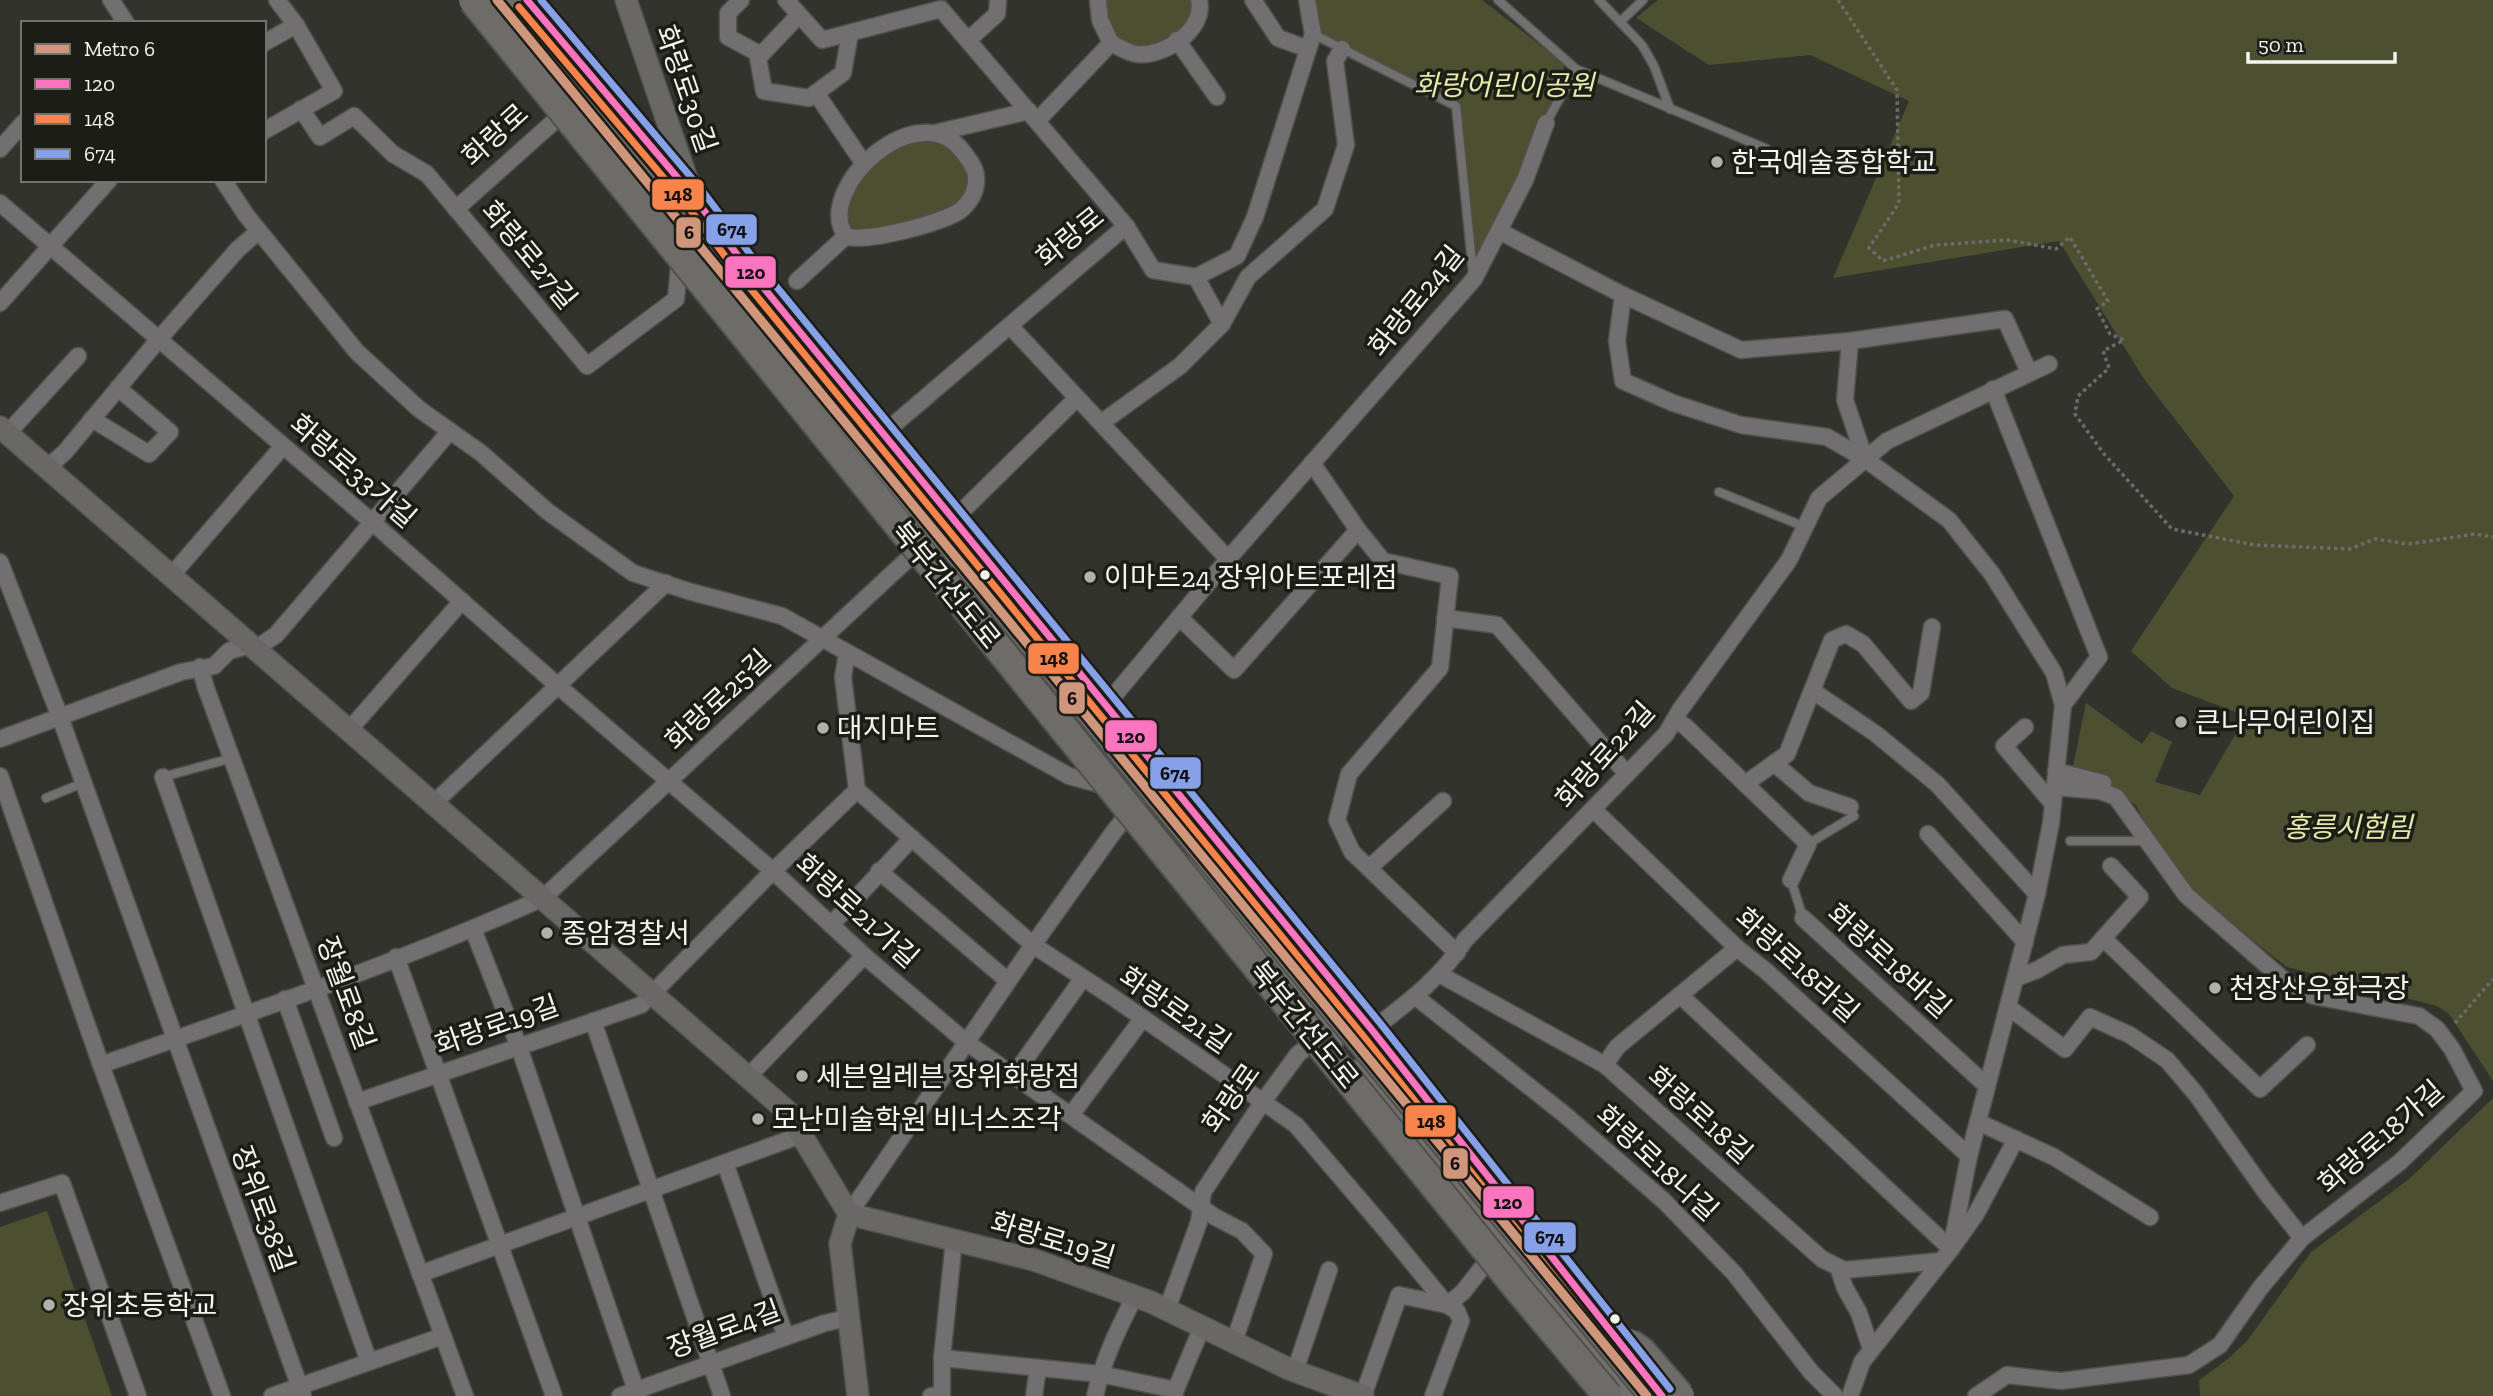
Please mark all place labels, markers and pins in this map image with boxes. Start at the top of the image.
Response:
place label: 한국예술종합학교 [1731,146,1937,179]
marker: 한국예술종합학교 [1709,154,1725,170]
place label: 이마트24 장위아트포레점 [1104,561,1397,594]
unlabelled marker [978,568,992,582]
marker: 이마트24 장위아트포레점 [1082,569,1098,585]
place label: 큰나무어린이집 [2195,706,2375,739]
place label: 대지마트 [837,712,940,745]
marker: 큰나무어린이집 [2173,714,2189,730]
marker: 대지마트 [815,720,831,736]
place label: 종암경찰서 [561,917,690,950]
marker: 종암경찰서 [539,925,555,941]
place label: 천장산우화극장 [2229,972,2409,1005]
marker: 천장산우화극장 [2207,980,2223,996]
place label: 세븐일레븐 장위화랑점 [816,1060,1080,1093]
marker: 세븐일레븐 장위화랑점 [794,1068,810,1084]
place label: 모난미술학원 비너스조각 [772,1103,1062,1136]
marker: 모난미술학원 비너스조각 [750,1111,766,1127]
place label: 장위초등학교 [63,1289,218,1322]
marker: 장위초등학교 [41,1297,57,1313]
unlabelled marker [1608,1312,1622,1326]

